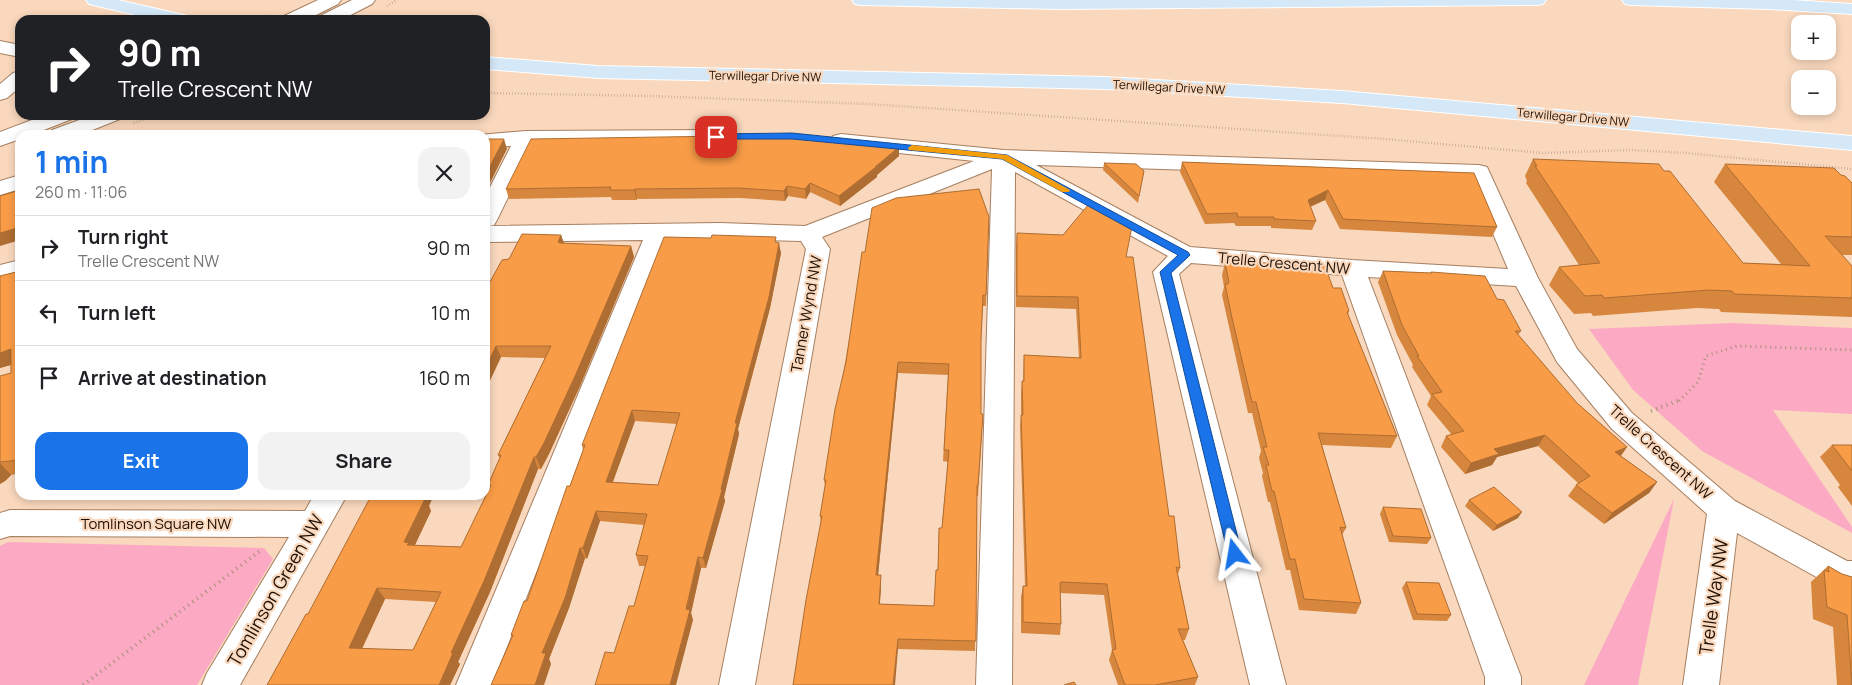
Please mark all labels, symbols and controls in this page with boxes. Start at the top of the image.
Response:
map controls [1791,15,1836,115]
button: + [1791,15,1836,60]
text: 90 m [118,29,201,77]
icon: right [35,35,100,100]
street label: Terwillegar Drive NW [709,67,822,85]
button: − [1791,70,1836,115]
text: Trelle Crescent NW [118,74,312,104]
street label: Terwillegar Drive NW [1112,76,1226,98]
street label: Terwillegar Drive NW [1516,104,1631,130]
pin [695,116,737,158]
icon: arrive [702,123,730,151]
text: 1 min [35,141,108,182]
button: close [418,147,470,199]
text: 260 m · 11:06 [35,181,128,203]
text: Turn right [78,224,168,250]
icon: right [35,234,63,262]
text: 90 m [427,235,470,261]
street label: Trelle Crescent NW [1217,247,1351,279]
text: Trelle Crescent NW [78,250,219,272]
street label: Tanner Wynd NW [785,254,827,374]
icon: left [35,299,63,327]
text: Turn left [78,300,156,326]
text: 10 m [431,300,470,326]
icon: arrive [35,364,63,392]
text: Arrive at destination [78,365,267,391]
text: 160 m [419,365,470,391]
street label: Trelle Crescent NW [1605,400,1717,504]
button: Exit [35,432,248,490]
button: Share [258,432,470,490]
street label: Tomlinson Green NW [222,509,328,670]
street label: Tomlinson Square NW [81,513,231,534]
position arrow [1208,527,1260,579]
street label: Trelle Way NW [1693,537,1733,657]

